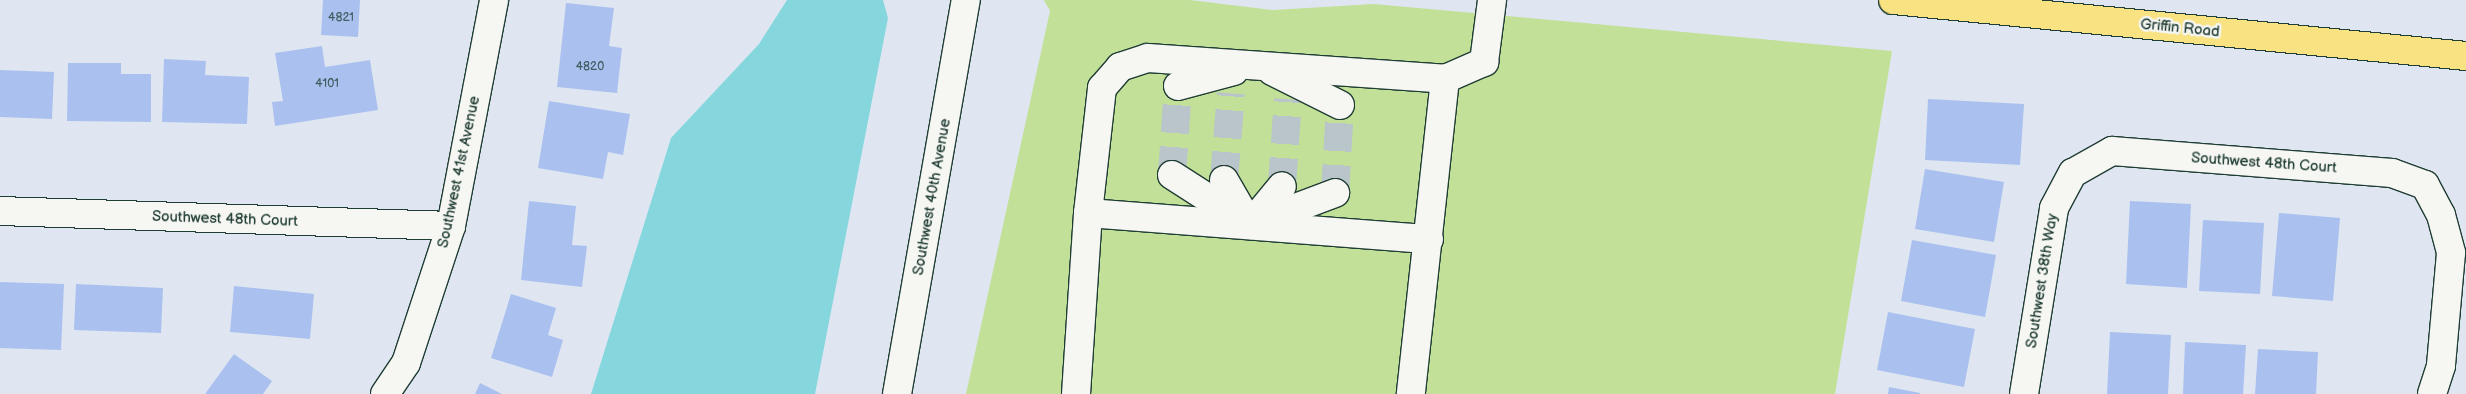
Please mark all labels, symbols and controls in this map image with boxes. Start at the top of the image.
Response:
house number: 4821 [328,11,354,25]
street label: Griffin Road [2139,15,2221,41]
house number: 4820 [576,60,604,74]
house number: 4101 [315,77,339,91]
street label: Southwest 41st Avenue [434,94,484,250]
street label: Southwest 40th Avenue [909,117,955,277]
street label: Southwest 48th Court [2191,149,2337,177]
street label: Southwest 48th Court [152,207,298,231]
street label: Southwest 38th Way [2022,212,2062,350]

